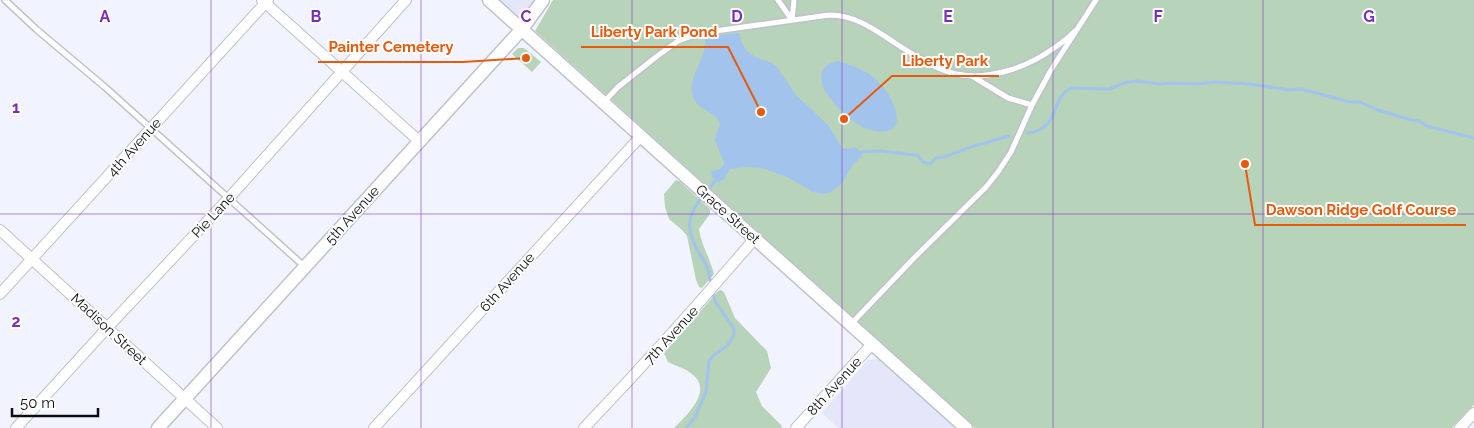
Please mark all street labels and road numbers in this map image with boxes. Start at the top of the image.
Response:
street label: 4th Avenue [104,115,164,179]
street label: Grace Street [693,181,764,247]
street label: 5th Avenue [322,183,382,247]
street label: Pie Lane [188,189,238,241]
street label: 6th Avenue [476,249,538,315]
street label: Madison Street [68,290,150,368]
street label: 7th Avenue [641,303,701,367]
street label: 8th Avenue [803,353,865,419]

